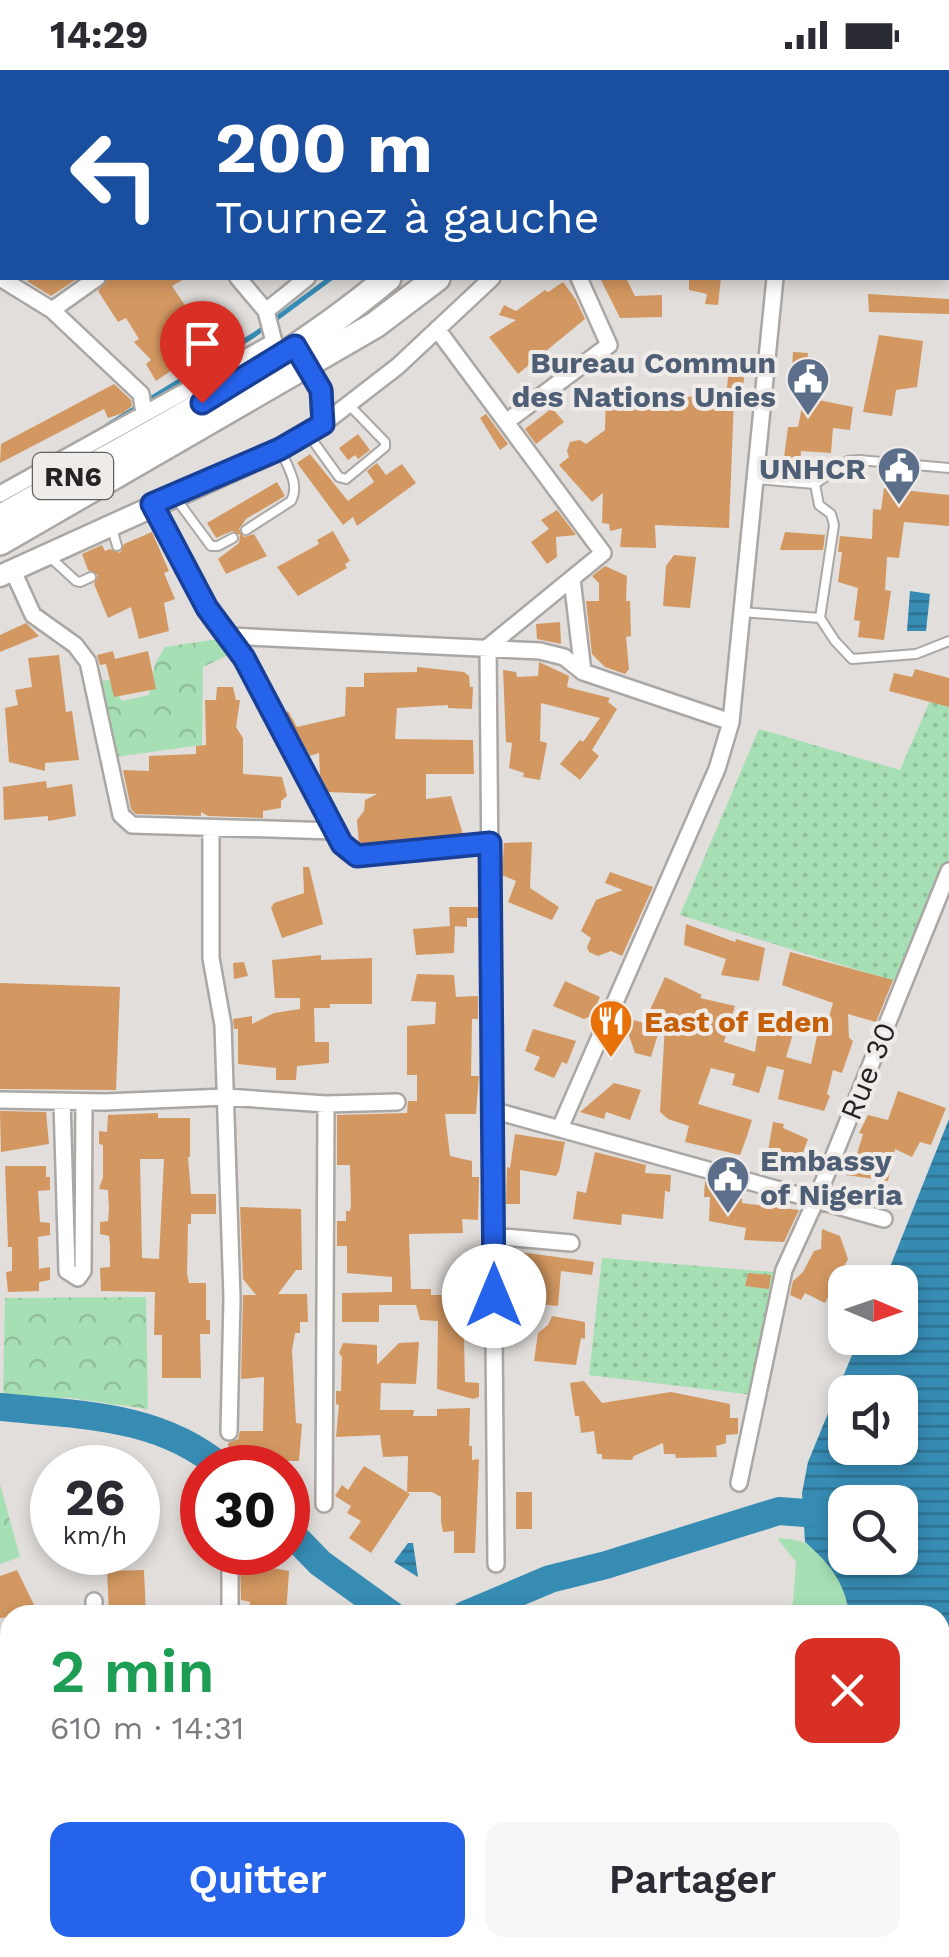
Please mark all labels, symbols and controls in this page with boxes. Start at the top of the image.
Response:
text: 14:29 [50,13,148,57]
text: 200 m [215,107,433,189]
icon: left [50,110,180,240]
text: Tournez à gauche [215,191,600,244]
pin [160,301,245,404]
icon: arrive [175,316,230,371]
place label: Bureau Commun des Nations Unies [511,345,776,414]
public building icon: Bureau Commun des Nations Unies [785,356,831,417]
public building icon: UNHCR [876,445,922,506]
place label: UNHCR [759,451,866,486]
road number: RN6 [33,453,113,499]
restaurant icon: East of Eden [588,998,634,1059]
place label: East of Eden [644,1004,830,1039]
street label: Rue 30 [833,1017,903,1125]
place label: Embassy of Nigeria [760,1143,903,1212]
public building icon: Embassy of Nigeria [705,1154,751,1215]
position arrow [442,1244,546,1348]
north arrow [828,1265,918,1355]
map controls [828,1265,918,1575]
button: sound [828,1375,918,1465]
speed limit sign: 30 [180,1445,310,1575]
text: 26 [65,1468,125,1527]
button: search [828,1485,918,1575]
text: km/h [63,1521,127,1550]
text: 2 min [50,1636,215,1707]
button: close [795,1638,900,1743]
text: 610 m · 14:31 [50,1709,244,1747]
button: Quitter [50,1822,465,1937]
button: Partager [485,1822,900,1937]

